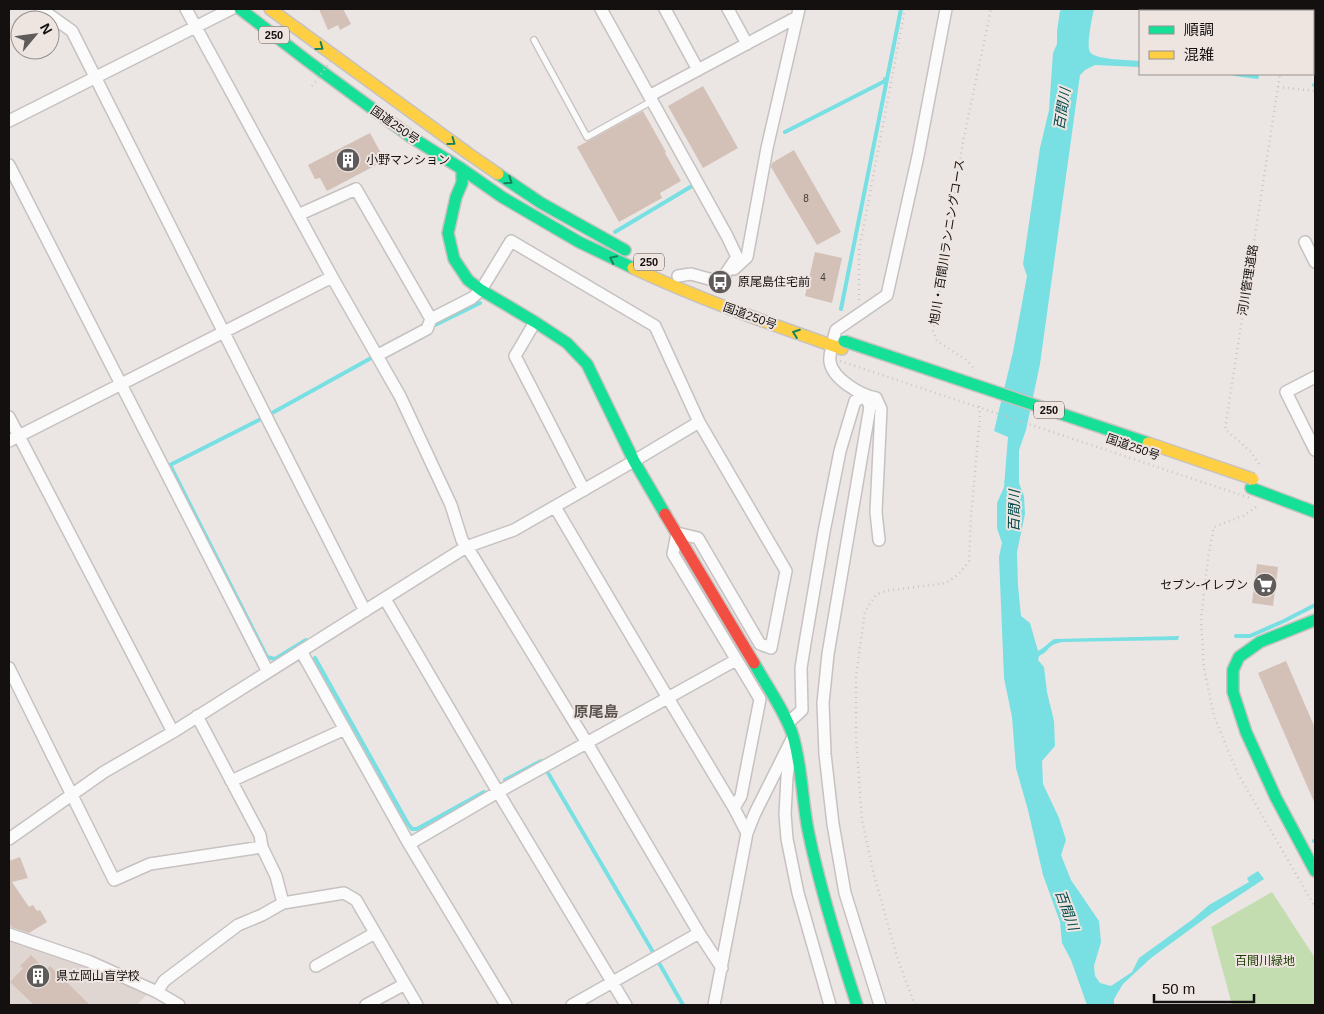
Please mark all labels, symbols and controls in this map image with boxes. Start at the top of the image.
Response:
north arrow [10,10,60,60]
legend [1139,10,1314,75]
text: N [37,20,56,37]
text: 順調 [1184,21,1214,38]
road number: 250 [259,26,289,44]
one-way arrow [314,41,323,49]
text: 混雑 [1184,46,1214,63]
water label: 百間川 [1051,85,1073,131]
street label: 国道250号 [368,103,422,147]
one-way arrow [446,136,455,144]
building icon: 小野マンション [335,147,361,173]
place label: 小野マンション [366,153,450,167]
street label: 旭川・百間川ランニングコース [927,158,967,326]
one-way arrow [503,175,513,184]
house number: 8 [803,193,809,204]
street label: 河川管理道路 [1235,243,1261,317]
road number: 250 [634,253,664,270]
one-way arrow [610,255,619,265]
bus stop icon: 原尾島住宅前 [707,269,733,295]
house number: 4 [820,272,826,283]
place label: 原尾島住宅前 [738,275,810,289]
street label: 国道250号 [721,300,779,332]
one-way arrow [793,329,801,339]
road number: 250 [1034,402,1064,418]
street label: 国道250号 [1104,431,1162,463]
water label: 百間川 [1006,488,1022,532]
supermarket icon: セブン-イレブン [1252,572,1278,598]
place label: セブン-イレブン [1160,578,1248,592]
district label: 原尾島 [573,703,619,720]
water label: 百間川 [1052,888,1082,934]
park label: 百間川緑地 [1235,954,1295,968]
building icon: 県立岡山盲学校 [25,963,51,989]
place label: 県立岡山盲学校 [56,969,140,983]
scale bar [1154,972,1254,1004]
text: 50 m [1162,980,1195,997]

